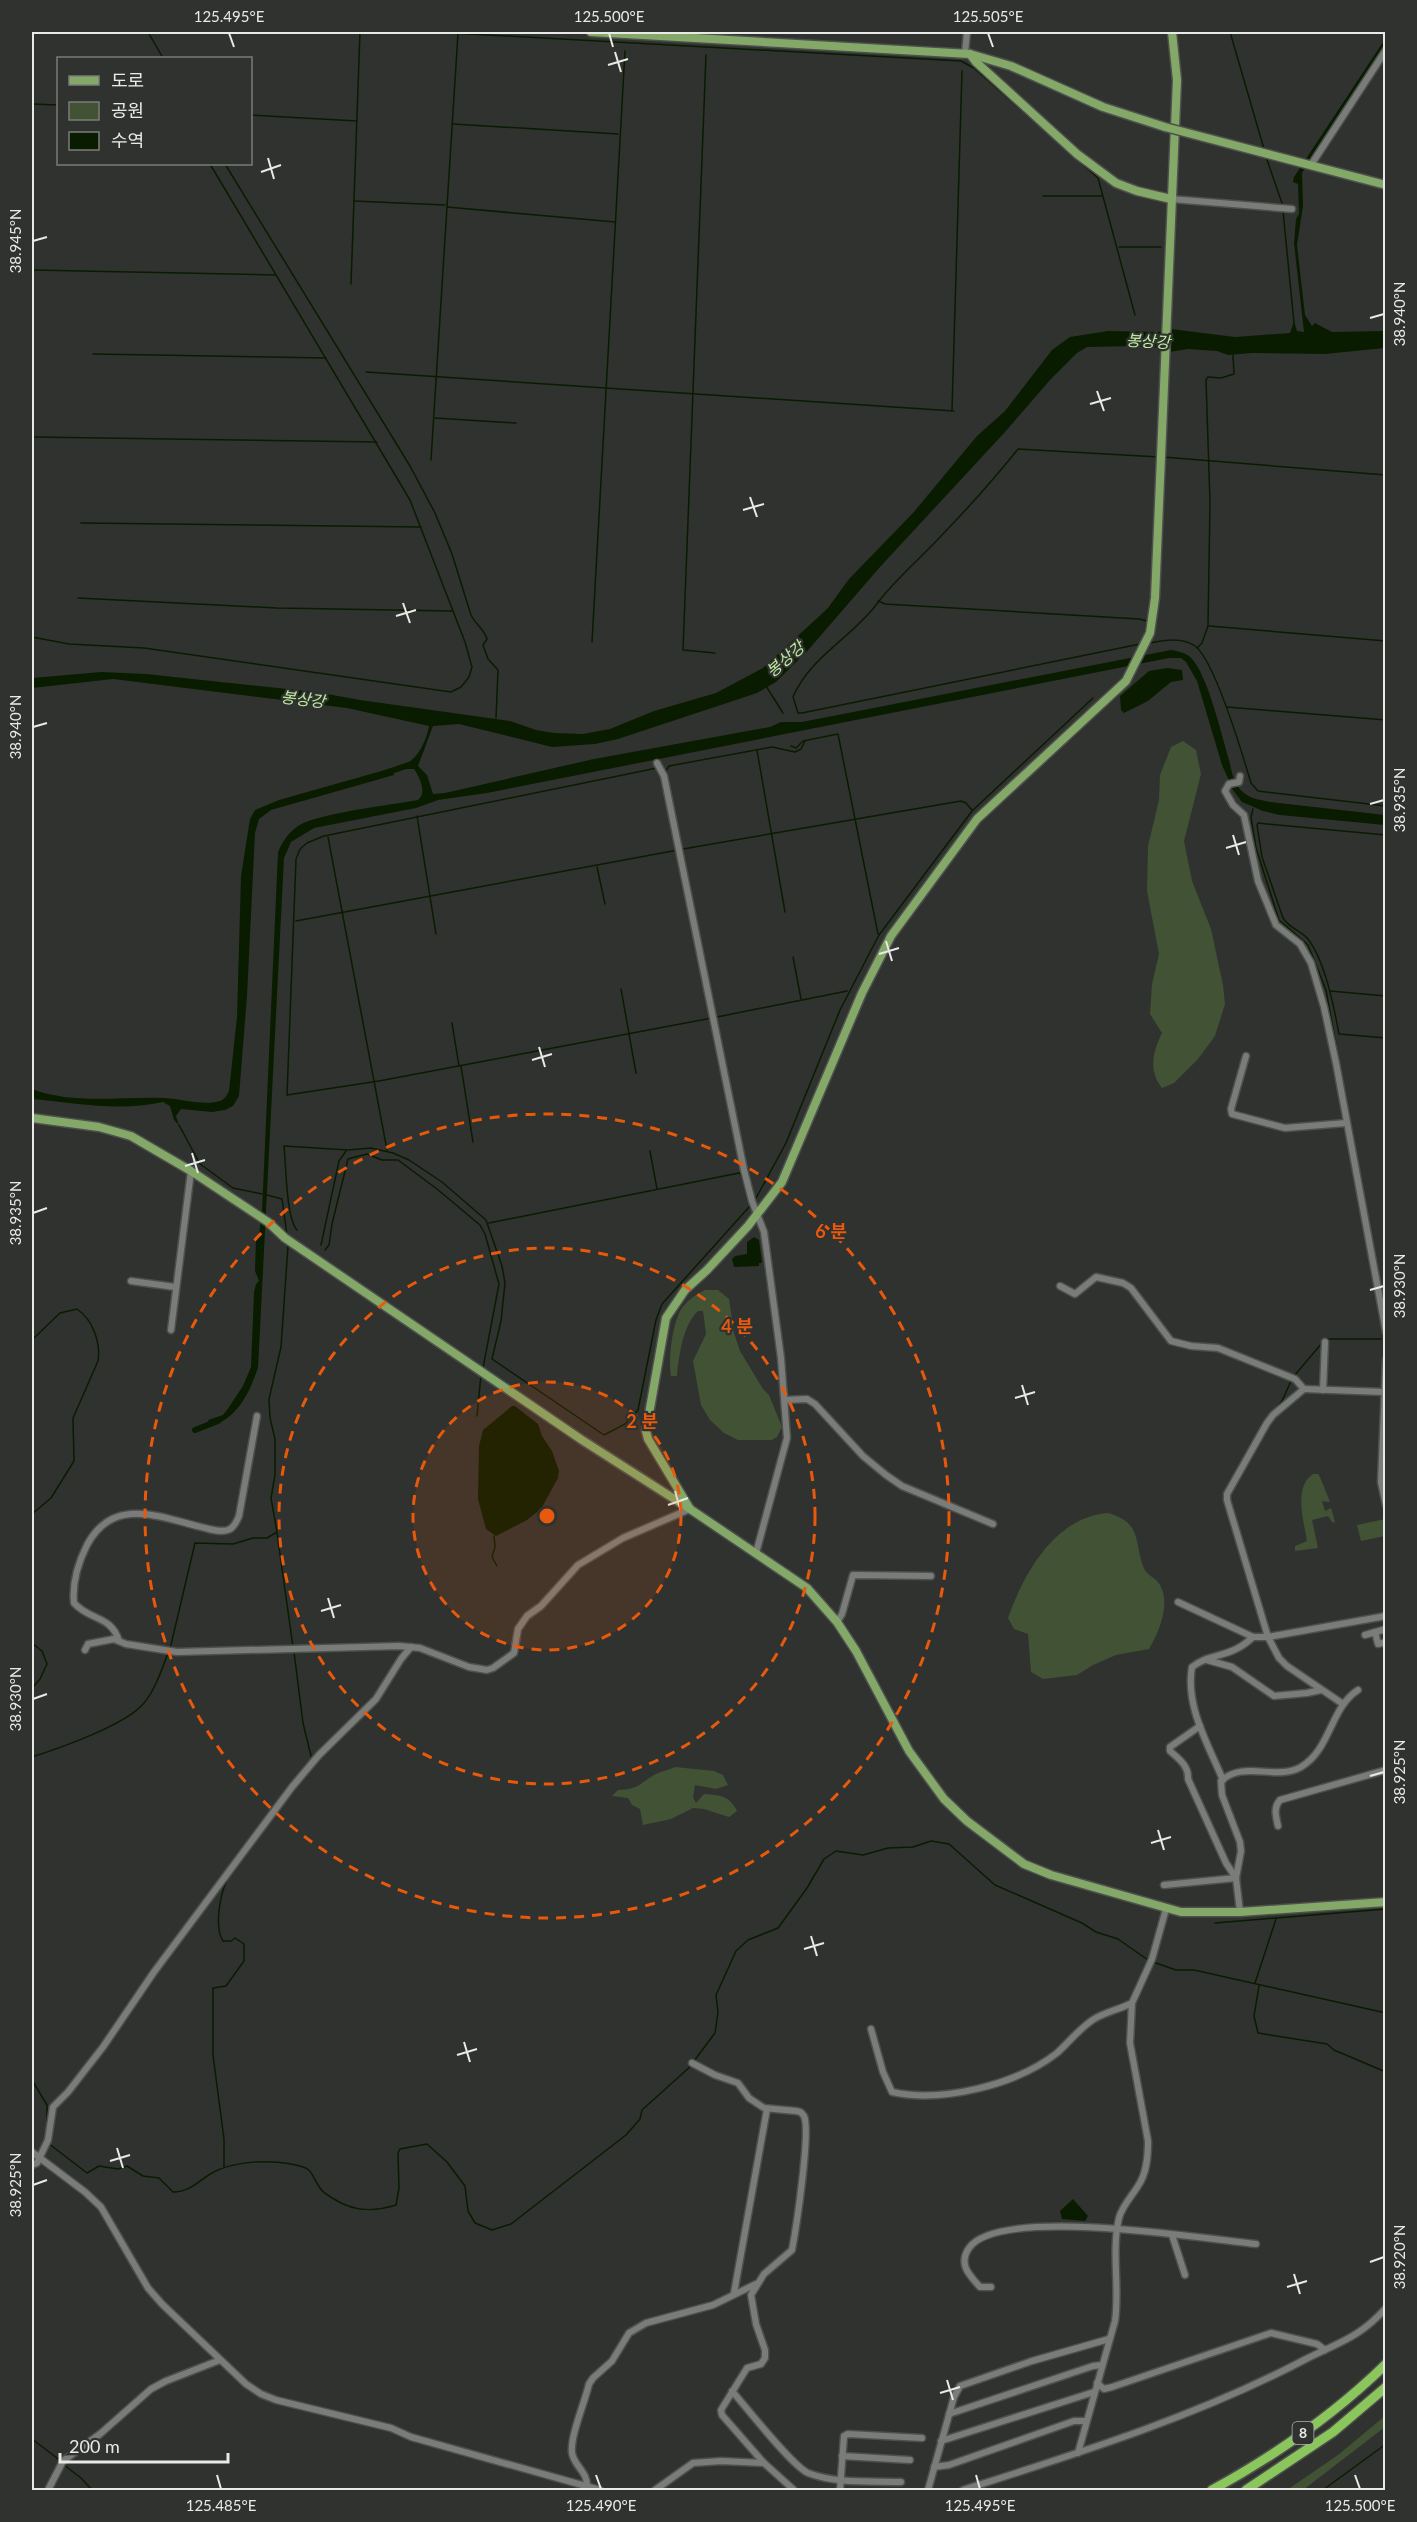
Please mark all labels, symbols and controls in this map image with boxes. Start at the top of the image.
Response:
text: 125.495°E [194,7,264,25]
text: 125.500°E [574,7,644,25]
text: 125.505°E [953,7,1023,25]
legend [57,57,252,165]
text: 도로 [111,69,144,91]
text: 공원 [111,99,144,121]
text: 수역 [111,129,144,151]
text: 38.945°N [6,209,24,273]
text: 38.940°N [1390,282,1408,346]
water label: 봉상강 [1125,330,1173,351]
water label: 봉상강 [762,635,809,680]
water label: 봉상강 [280,686,328,711]
text: 38.940°N [6,695,24,759]
text: 38.935°N [1390,768,1408,832]
text: 38.935°N [6,1181,24,1245]
text: 6 분 [815,1220,847,1242]
text: 38.930°N [1390,1254,1408,1318]
text: 4 분 [721,1315,753,1337]
text: 2 분 [626,1410,658,1432]
centre of rings [537,1506,557,1526]
text: 38.930°N [6,1667,24,1731]
text: 38.925°N [1390,1740,1408,1804]
text: 38.925°N [6,2153,24,2217]
text: 38.920°N [1390,2225,1408,2289]
road number: 8 [1292,2422,1314,2444]
scale bar [60,2426,228,2464]
text: 200 m [69,2435,120,2457]
text: 125.485°E [186,2496,256,2514]
text: 125.490°E [566,2496,636,2514]
text: 125.495°E [945,2496,1015,2514]
text: 125.500°E [1325,2496,1395,2514]

